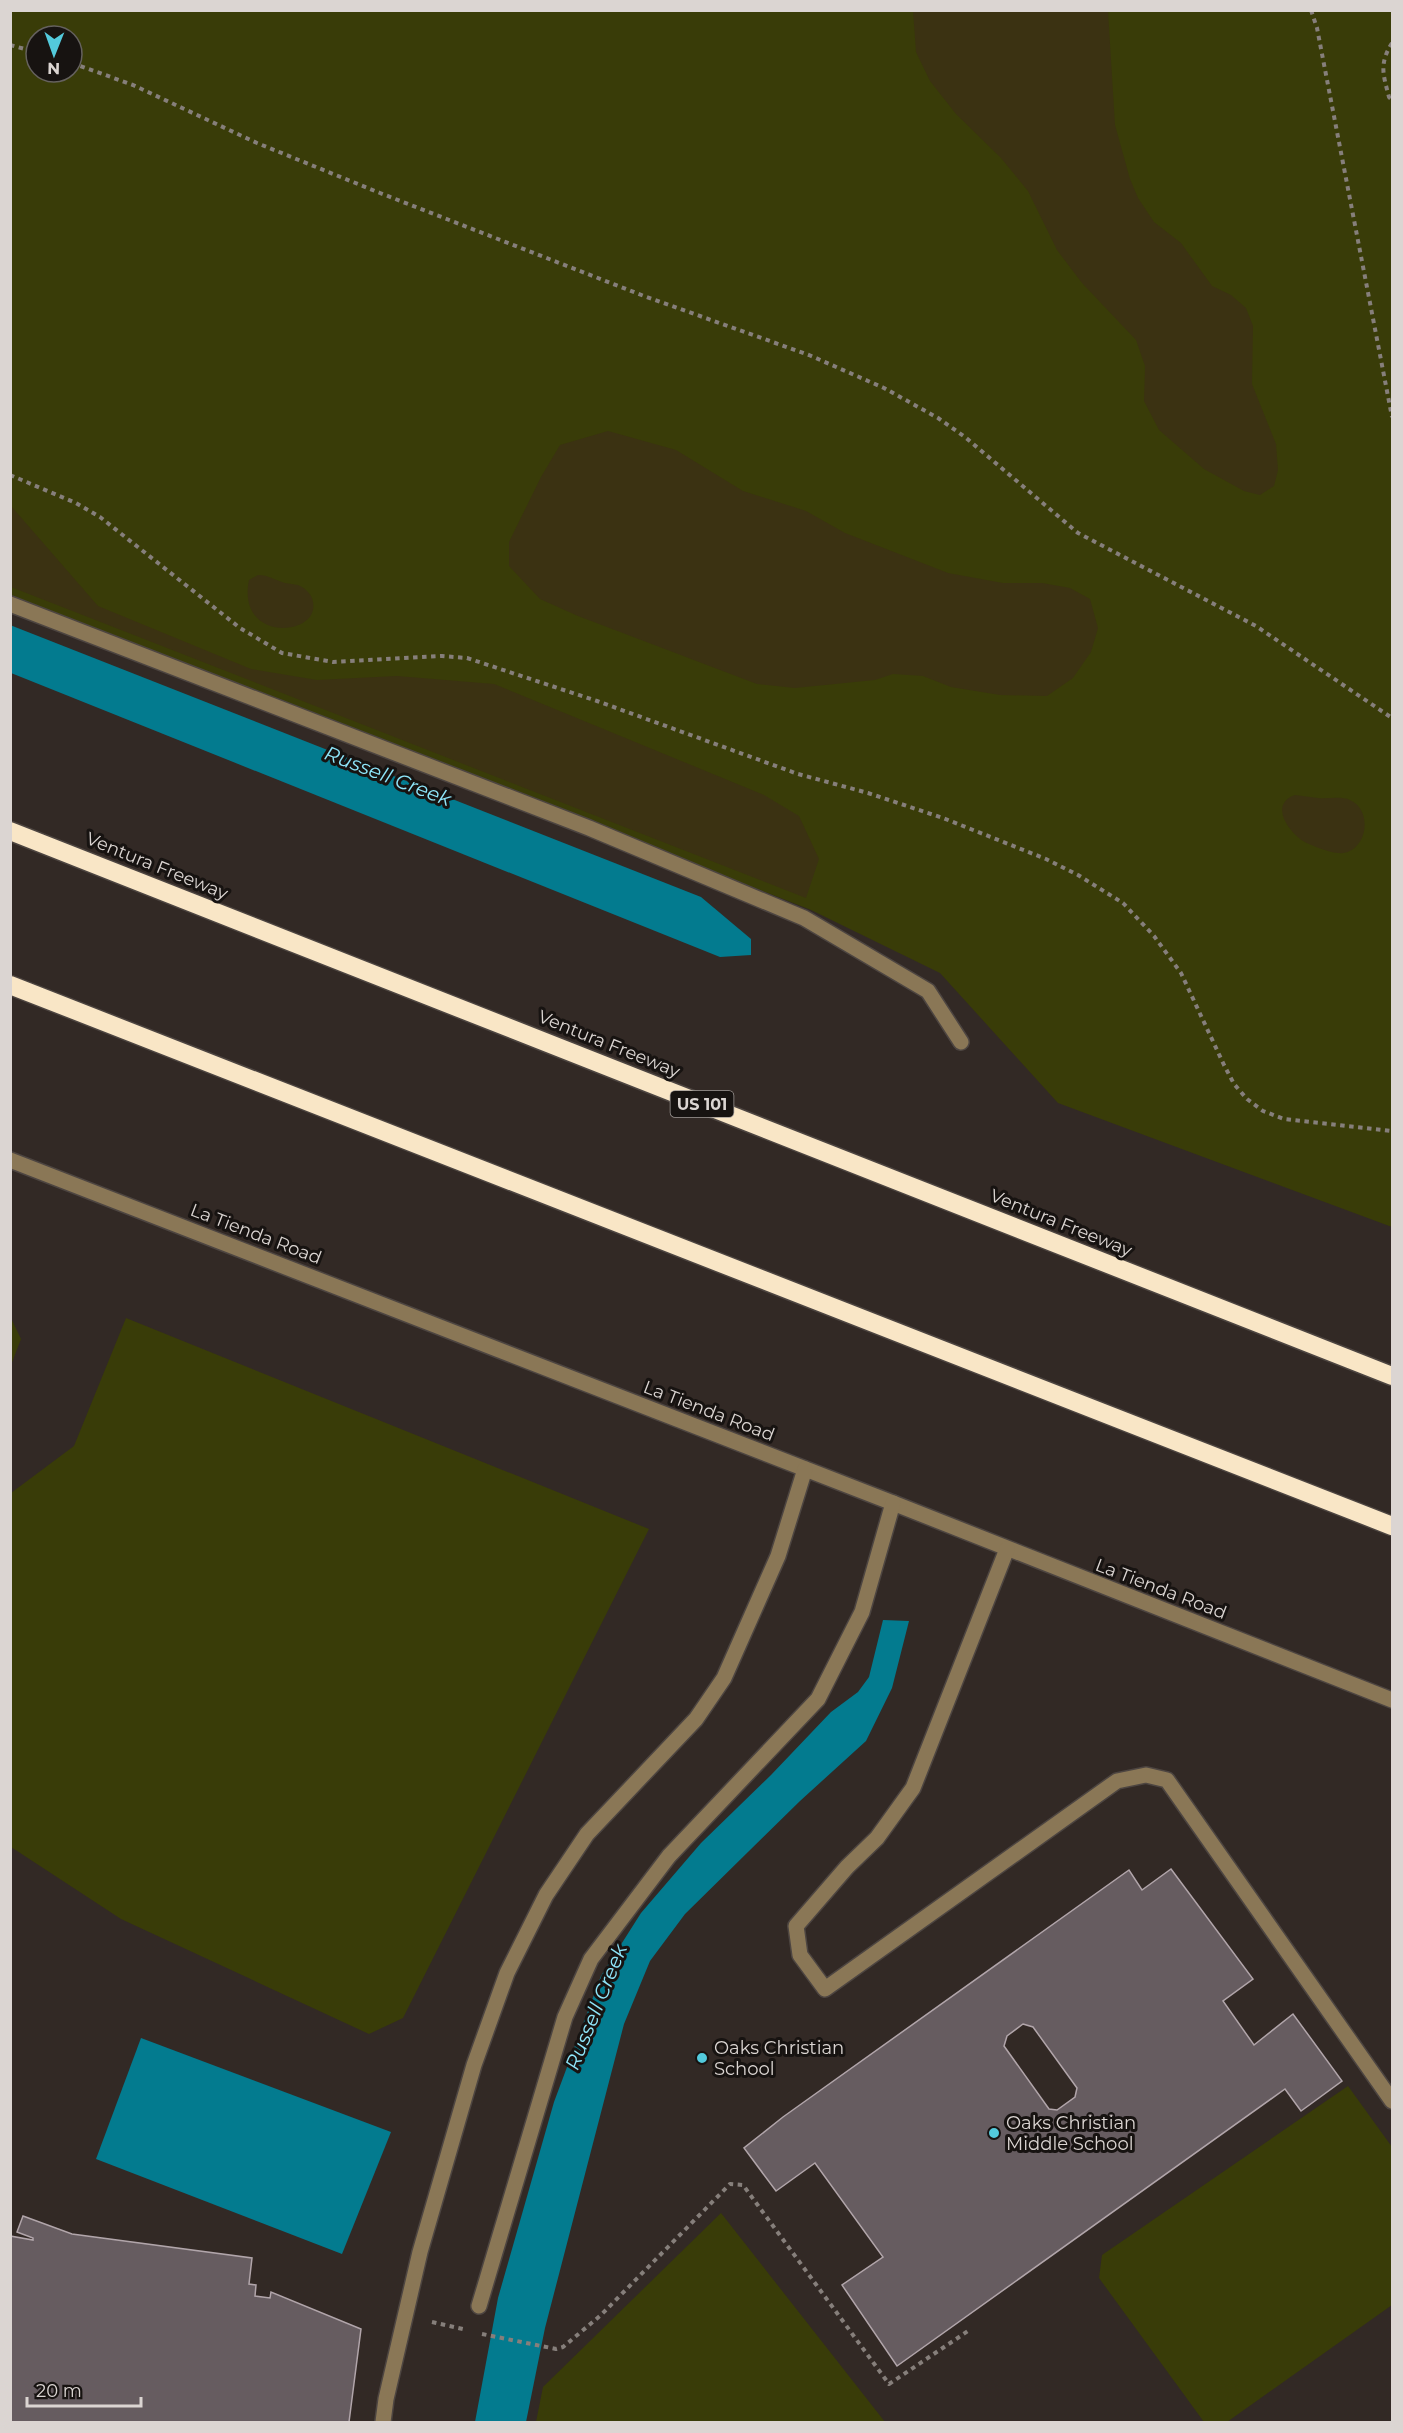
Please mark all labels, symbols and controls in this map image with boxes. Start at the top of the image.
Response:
north arrow [24,24,84,84]
text: N [47,59,60,78]
water label: Russell Creek [321,741,456,812]
street label: Ventura Freeway [83,827,231,905]
street label: Ventura Freeway [535,1005,683,1083]
road number: US 101 [670,1091,734,1117]
street label: Ventura Freeway [987,1184,1135,1262]
street label: La Tienda Road [187,1199,325,1269]
street label: La Tienda Road [640,1376,778,1446]
street label: La Tienda Road [1092,1554,1230,1624]
water label: Russell Creek [560,1939,633,2073]
place label: Oaks Christian School [714,2037,844,2080]
marker: Oaks Christian School [695,2051,709,2065]
place label: Oaks Christian Middle School [1006,2112,1136,2155]
marker: Oaks Christian Middle School [987,2126,1001,2140]
scale bar [27,2370,141,2408]
text: 20 m [36,2380,82,2402]

